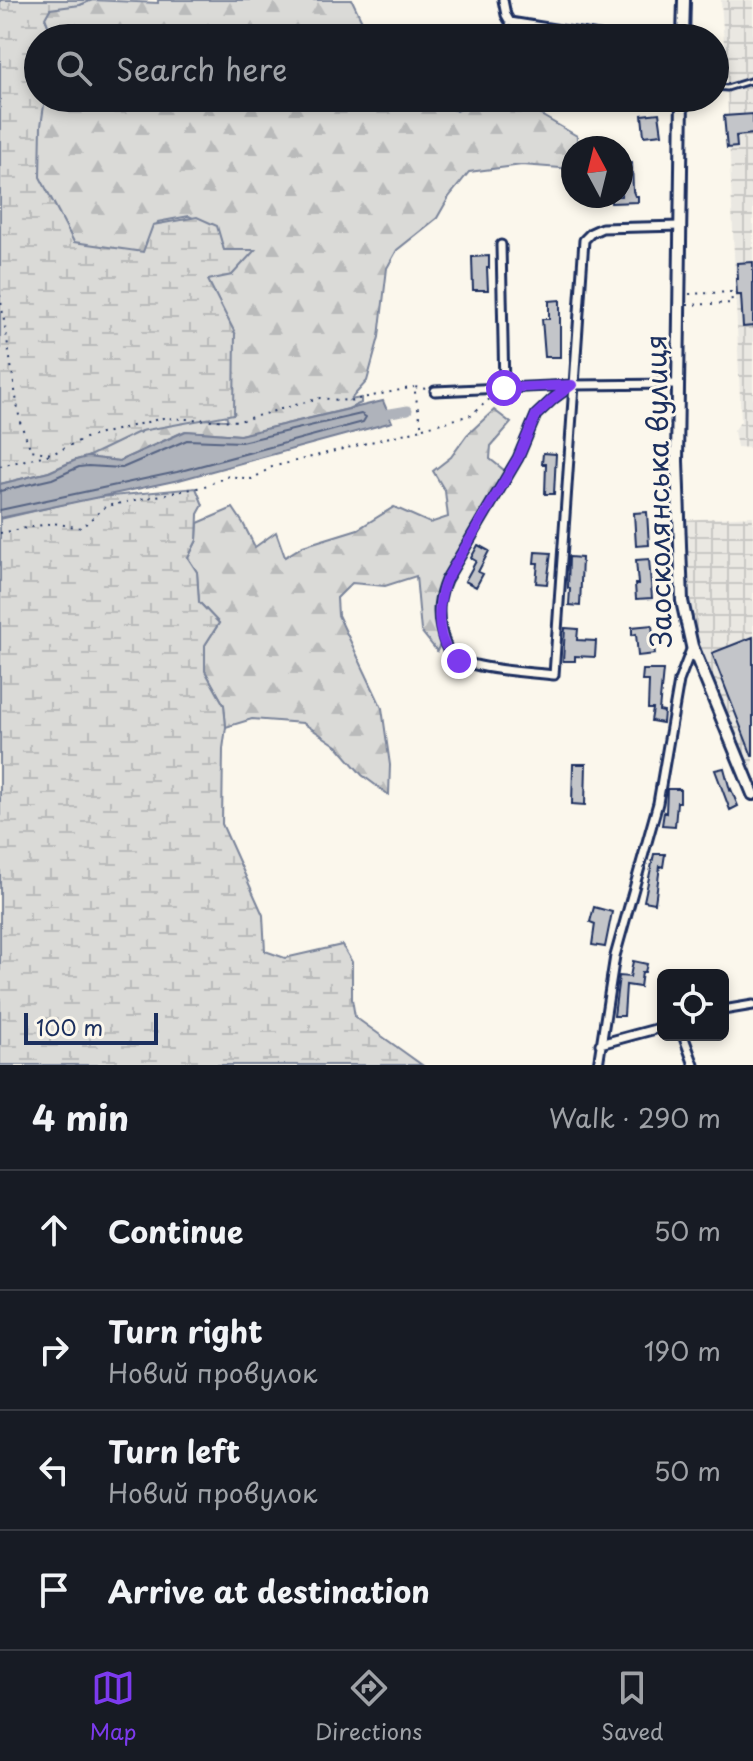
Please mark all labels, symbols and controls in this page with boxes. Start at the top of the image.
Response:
search box [24,24,729,112]
icon: search [52,46,96,90]
text: Search here [116,46,288,91]
north arrow [561,136,633,208]
street label: Заосколянська вулиця [633,334,682,648]
route start [486,370,522,406]
route end [441,643,477,679]
map controls [657,969,729,1041]
button: locate [657,969,729,1041]
scale bar [24,1009,158,1045]
text: 100 m [36,1010,103,1043]
text: 4 min [32,1091,129,1143]
text: Walk · 290 m [549,1098,721,1137]
icon: ahead [32,1208,76,1252]
text: Continue [108,1208,243,1253]
text: 50 m [654,1211,721,1250]
text: Turn right [108,1308,263,1353]
icon: right [32,1328,76,1372]
text: 190 m [644,1331,721,1370]
text: Новий провулок [108,1353,317,1392]
text: Turn left [108,1428,240,1473]
icon: left [32,1448,76,1492]
text: 50 m [654,1451,721,1490]
text: Новий провулок [108,1473,317,1512]
icon: arrive [32,1568,76,1612]
text: Arrive at destination [108,1568,430,1613]
tab: Map [89,1666,136,1747]
tab: Directions [315,1666,422,1747]
tab: Saved [601,1666,664,1747]

